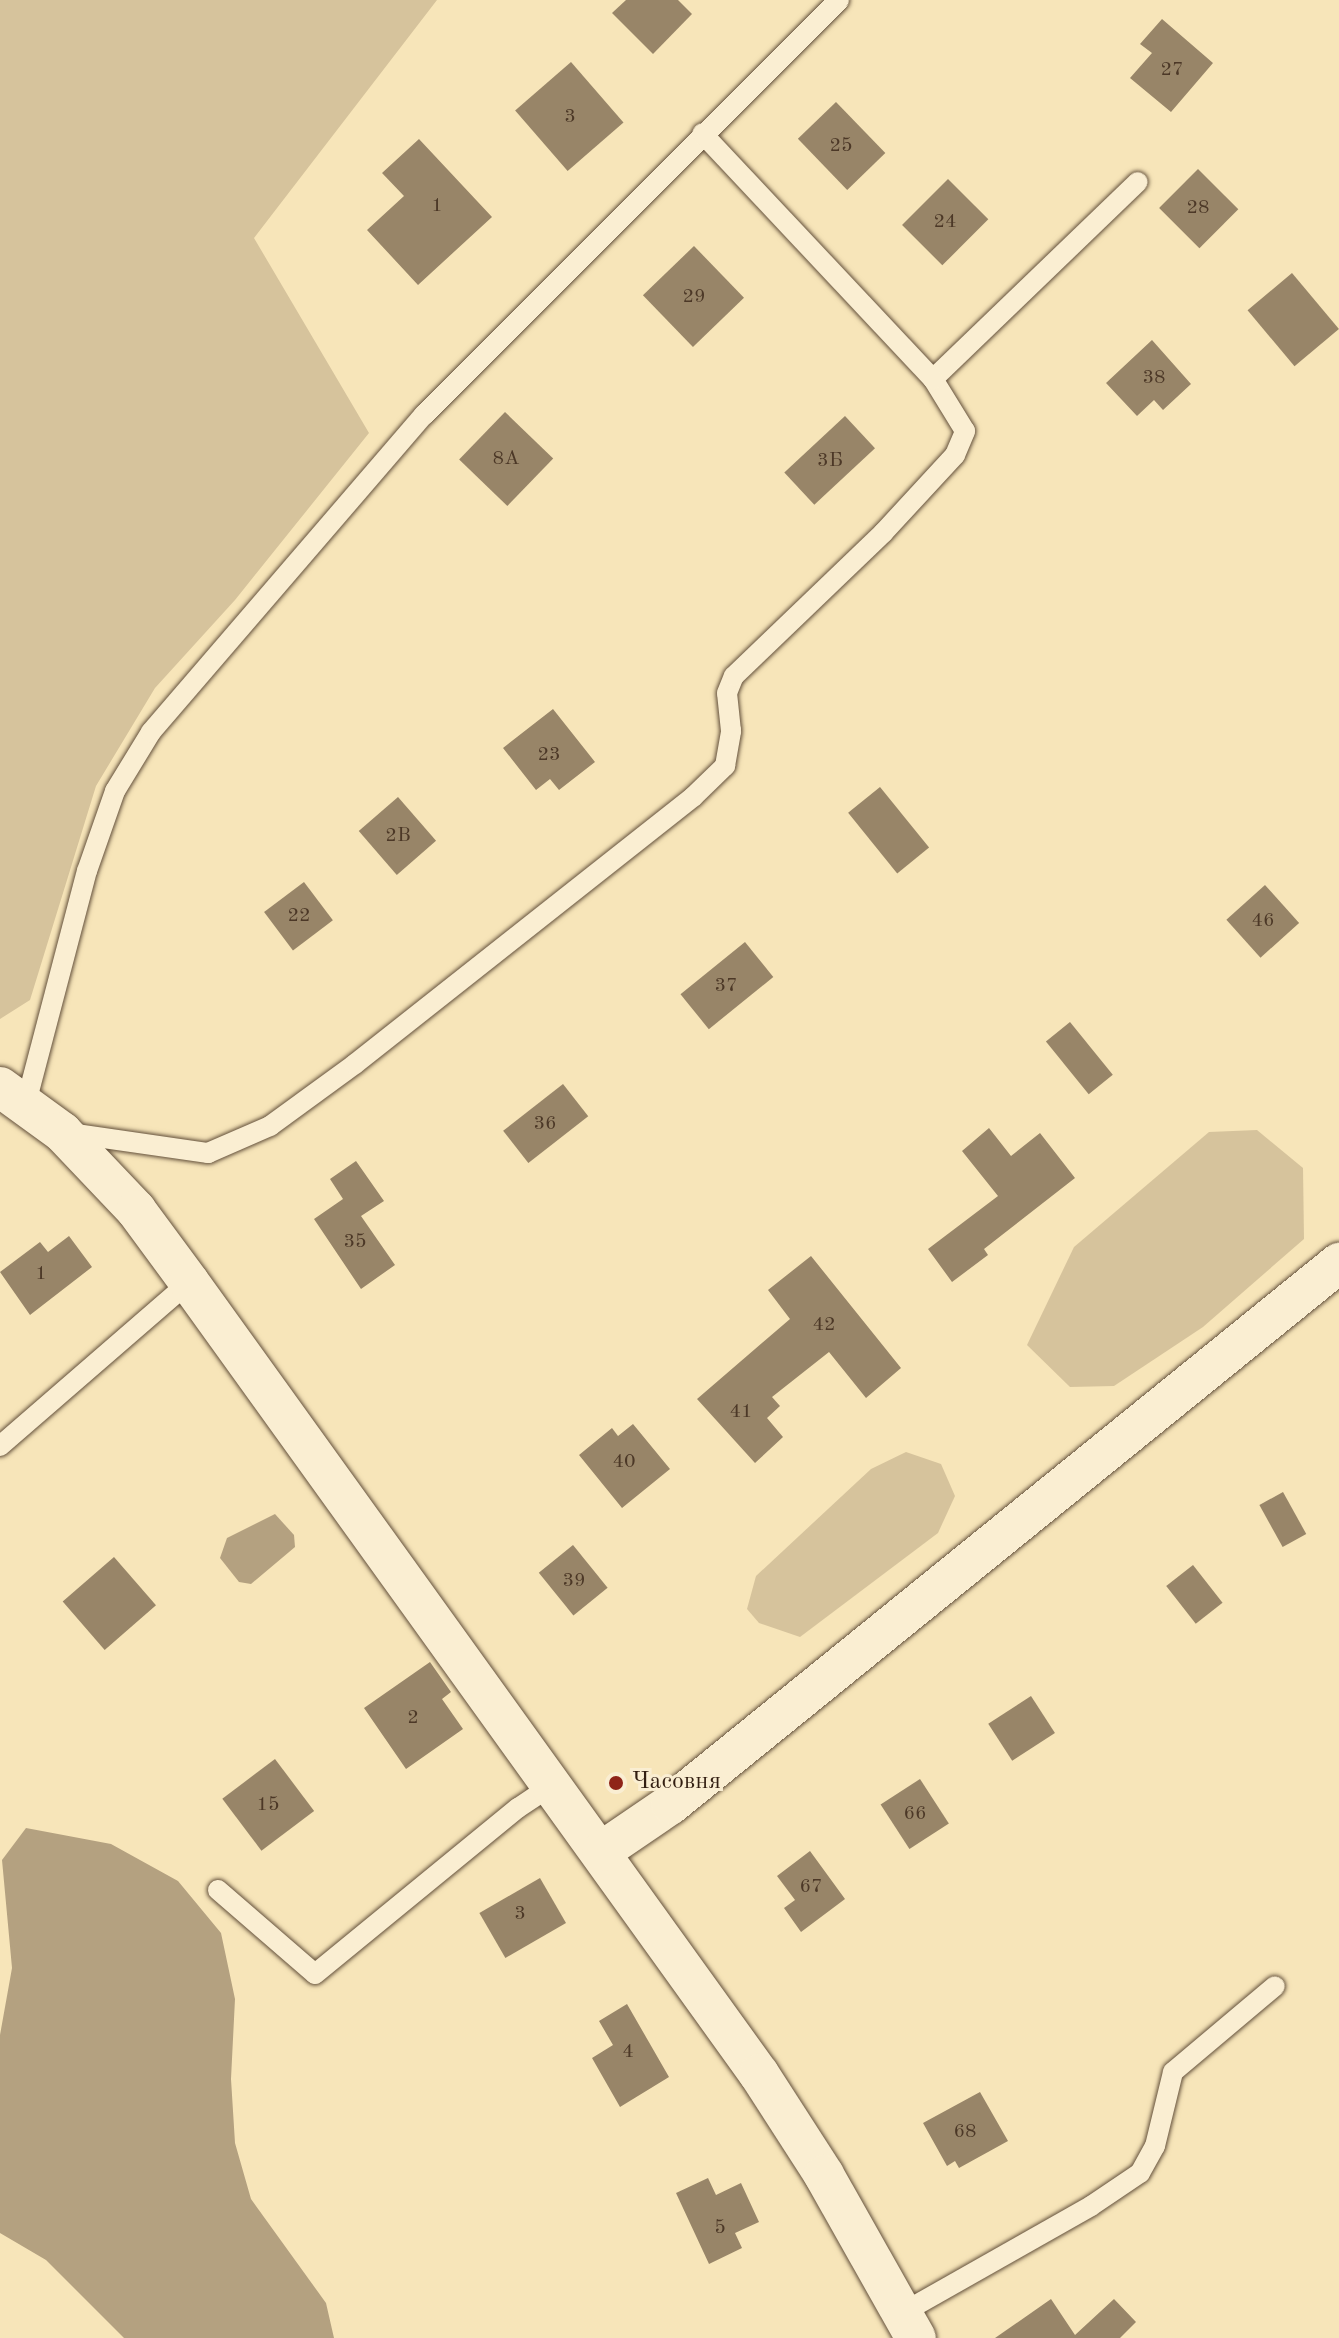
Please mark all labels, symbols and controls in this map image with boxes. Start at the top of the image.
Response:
house number: 27 [1160,58,1184,82]
house number: 3 [564,105,576,129]
house number: 25 [829,134,853,158]
house number: 1 [431,194,443,218]
house number: 28 [1186,196,1210,220]
house number: 24 [933,210,957,234]
house number: 29 [682,285,706,309]
house number: 38 [1142,366,1166,390]
house number: 8А [493,447,519,471]
house number: 3Б [817,449,843,473]
house number: 23 [537,743,561,767]
house number: 2В [385,824,411,848]
house number: 22 [287,904,311,928]
house number: 46 [1251,909,1275,933]
house number: 37 [714,974,738,998]
house number: 36 [533,1112,557,1136]
house number: 35 [343,1230,367,1254]
house number: 1 [35,1262,47,1286]
house number: 42 [812,1313,836,1337]
house number: 41 [729,1400,753,1424]
house number: 40 [612,1450,636,1474]
house number: 39 [562,1569,586,1593]
house number: 2 [407,1706,419,1730]
place label: Часовня [632,1769,721,1797]
marker: Часовня [607,1774,625,1792]
house number: 15 [256,1793,280,1817]
house number: 66 [903,1802,927,1826]
house number: 67 [799,1875,823,1899]
house number: 3 [514,1902,526,1926]
house number: 4 [622,2040,634,2064]
house number: 68 [953,2120,977,2144]
house number: 5 [714,2216,726,2240]

